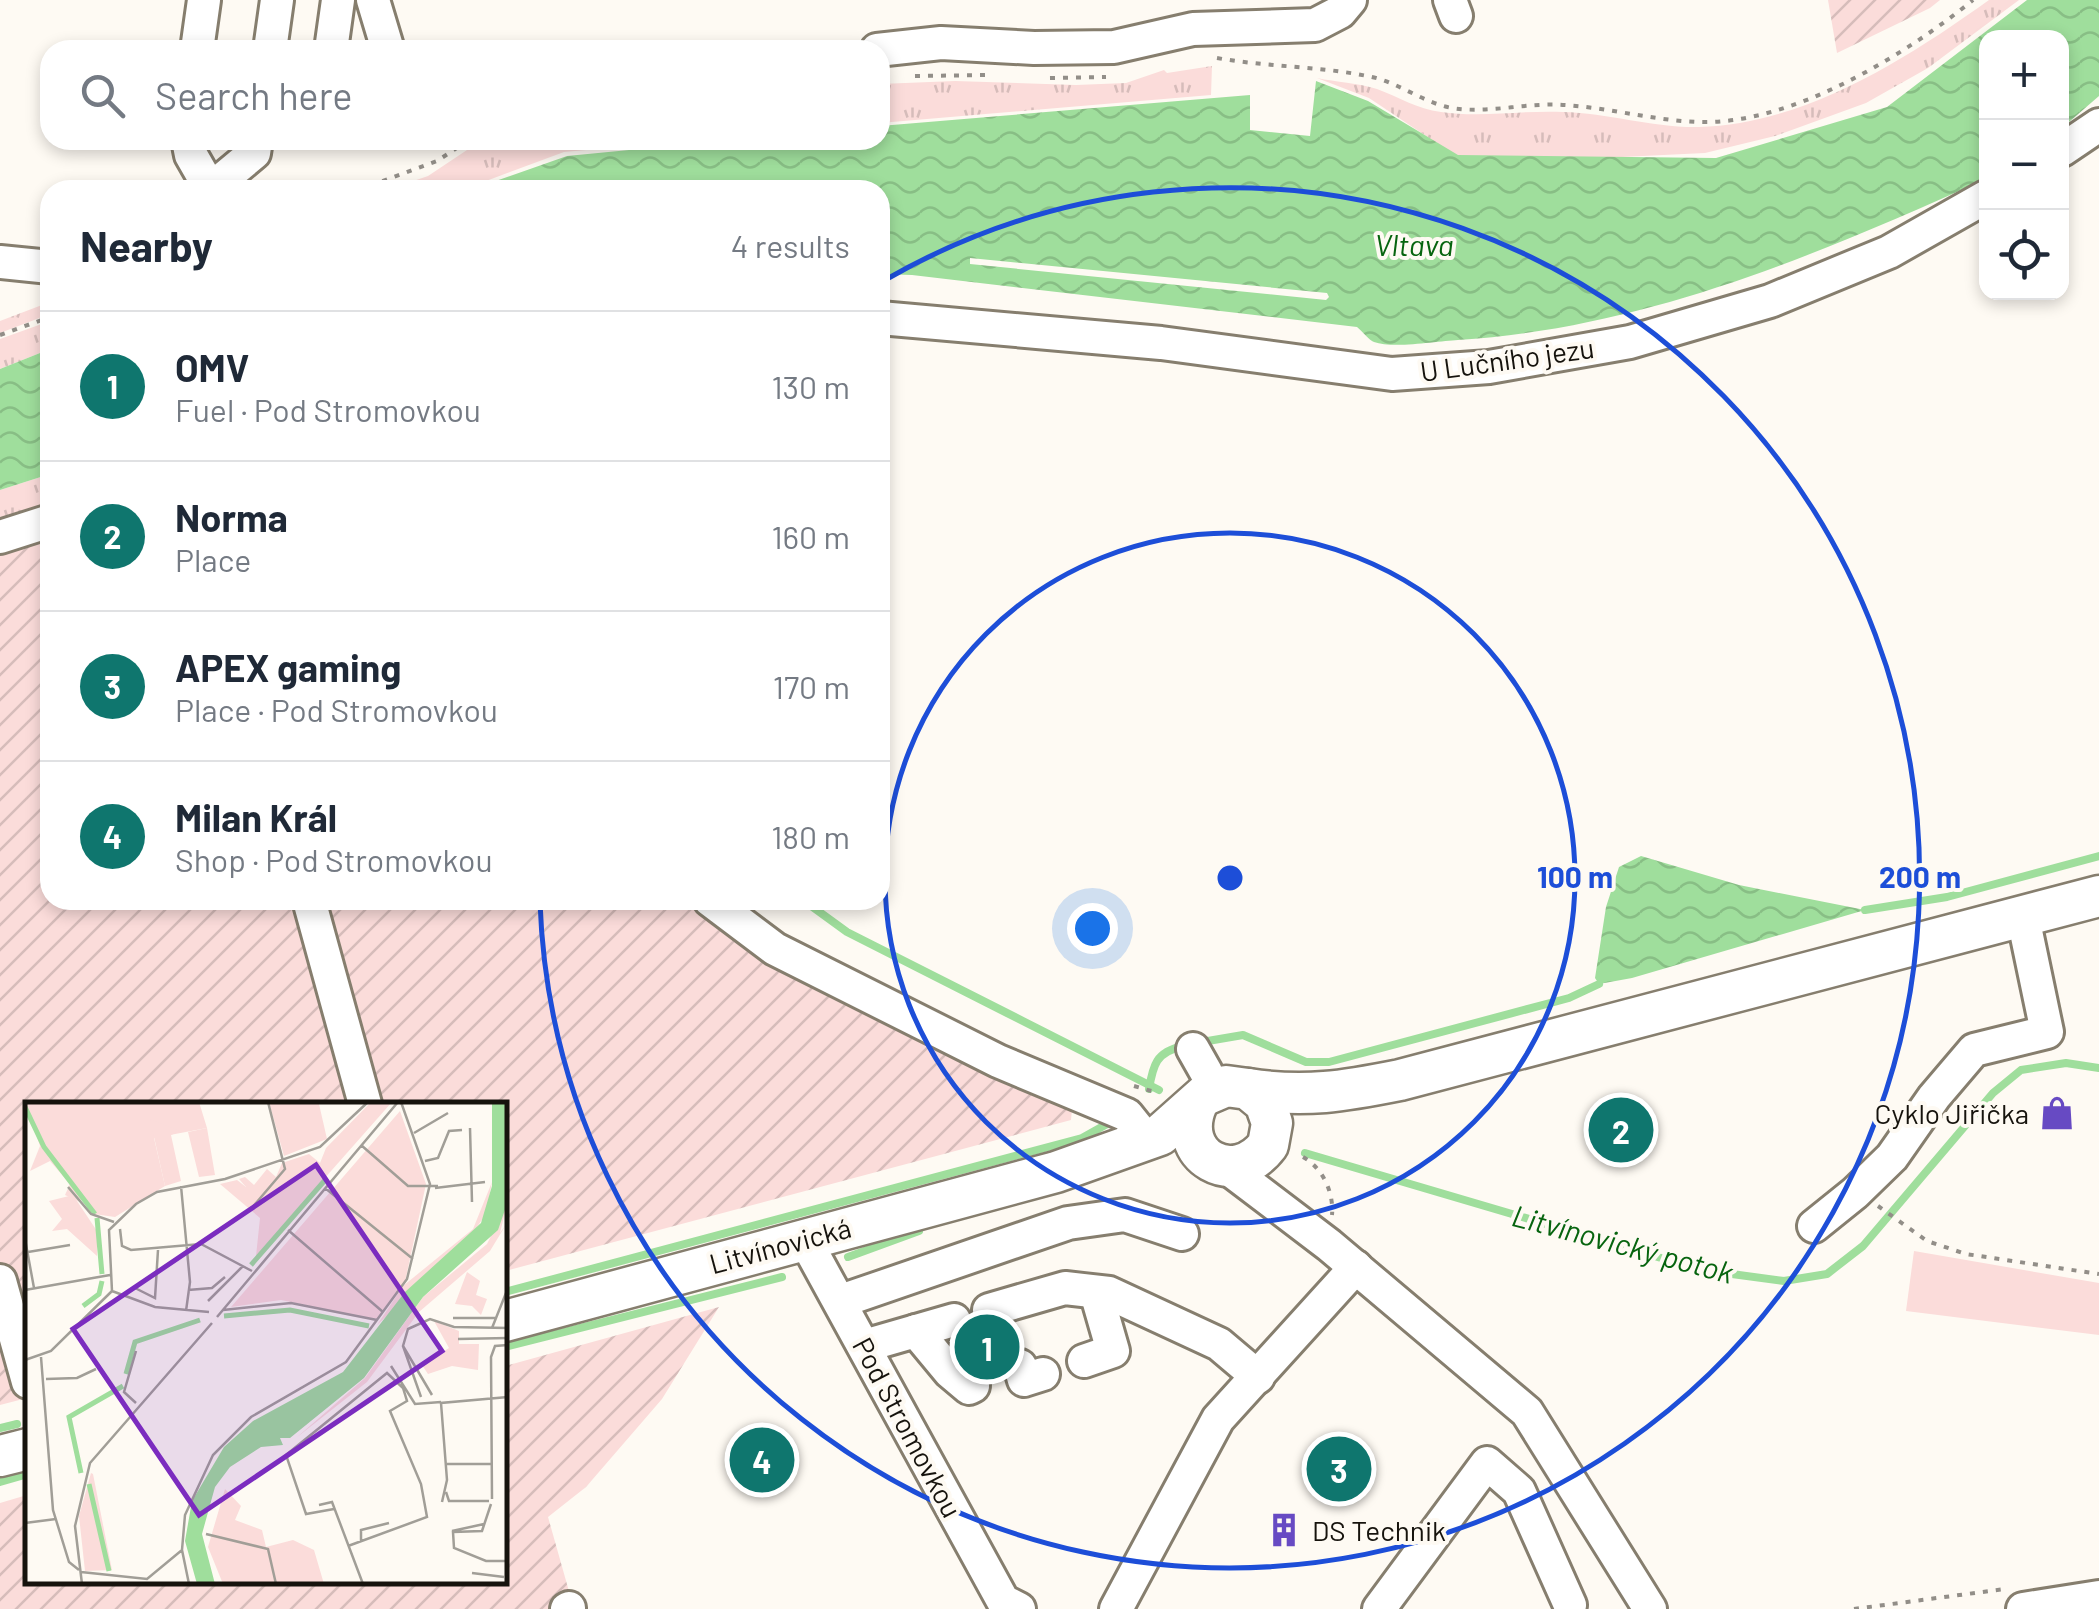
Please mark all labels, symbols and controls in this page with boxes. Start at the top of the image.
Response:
map controls [1979,30,2069,300]
button: + [1979,30,2069,120]
search box [40,40,890,150]
icon: search [75,68,130,123]
text: Search here [155,72,353,118]
button: − [1979,120,2069,210]
button: locate [1979,210,2069,300]
text: Nearby [80,220,213,270]
text: 4 results [731,226,850,264]
water label: Vltava [1374,226,1454,262]
street label: U Lučního jezu [1418,330,1596,388]
text: OMV [175,344,249,390]
text: 1 [107,367,118,405]
text: 130 m [771,367,850,405]
text: Fuel · Pod Stromovkou [175,390,481,428]
text: Norma [175,494,288,540]
text: 2 [104,517,121,555]
text: 160 m [771,517,850,555]
text: Place [175,540,251,578]
text: APEX gaming [175,644,401,690]
text: 3 [104,667,121,705]
text: 170 m [773,667,850,705]
text: Place · Pod Stromovkou [175,690,498,728]
text: Milan Král [175,794,337,840]
text: 4 [103,817,122,855]
text: 180 m [771,817,850,855]
text: Shop · Pod Stromovkou [175,840,493,878]
text: 100 m [1537,858,1613,894]
text: 200 m [1879,858,1961,894]
centre of rings [1212,860,1248,896]
your location [1067,903,1118,954]
pin: 2 [1588,1092,1654,1168]
shop icon: Cyklo Jiřička [2038,1094,2076,1132]
place label: Cyklo Jiřička [1874,1096,2029,1130]
inset map [25,1102,508,1584]
water label: Litvínovický potok [1508,1196,1738,1290]
street label: Litvínovická [706,1210,854,1280]
pin: 1 [954,1310,1020,1384]
street label: Pod Stromovkou [846,1331,970,1523]
pin: 4 [730,1422,794,1498]
pin: 3 [1306,1432,1372,1506]
building icon: DS Technik [1265,1511,1303,1549]
place label: DS Technik [1312,1513,1446,1547]

